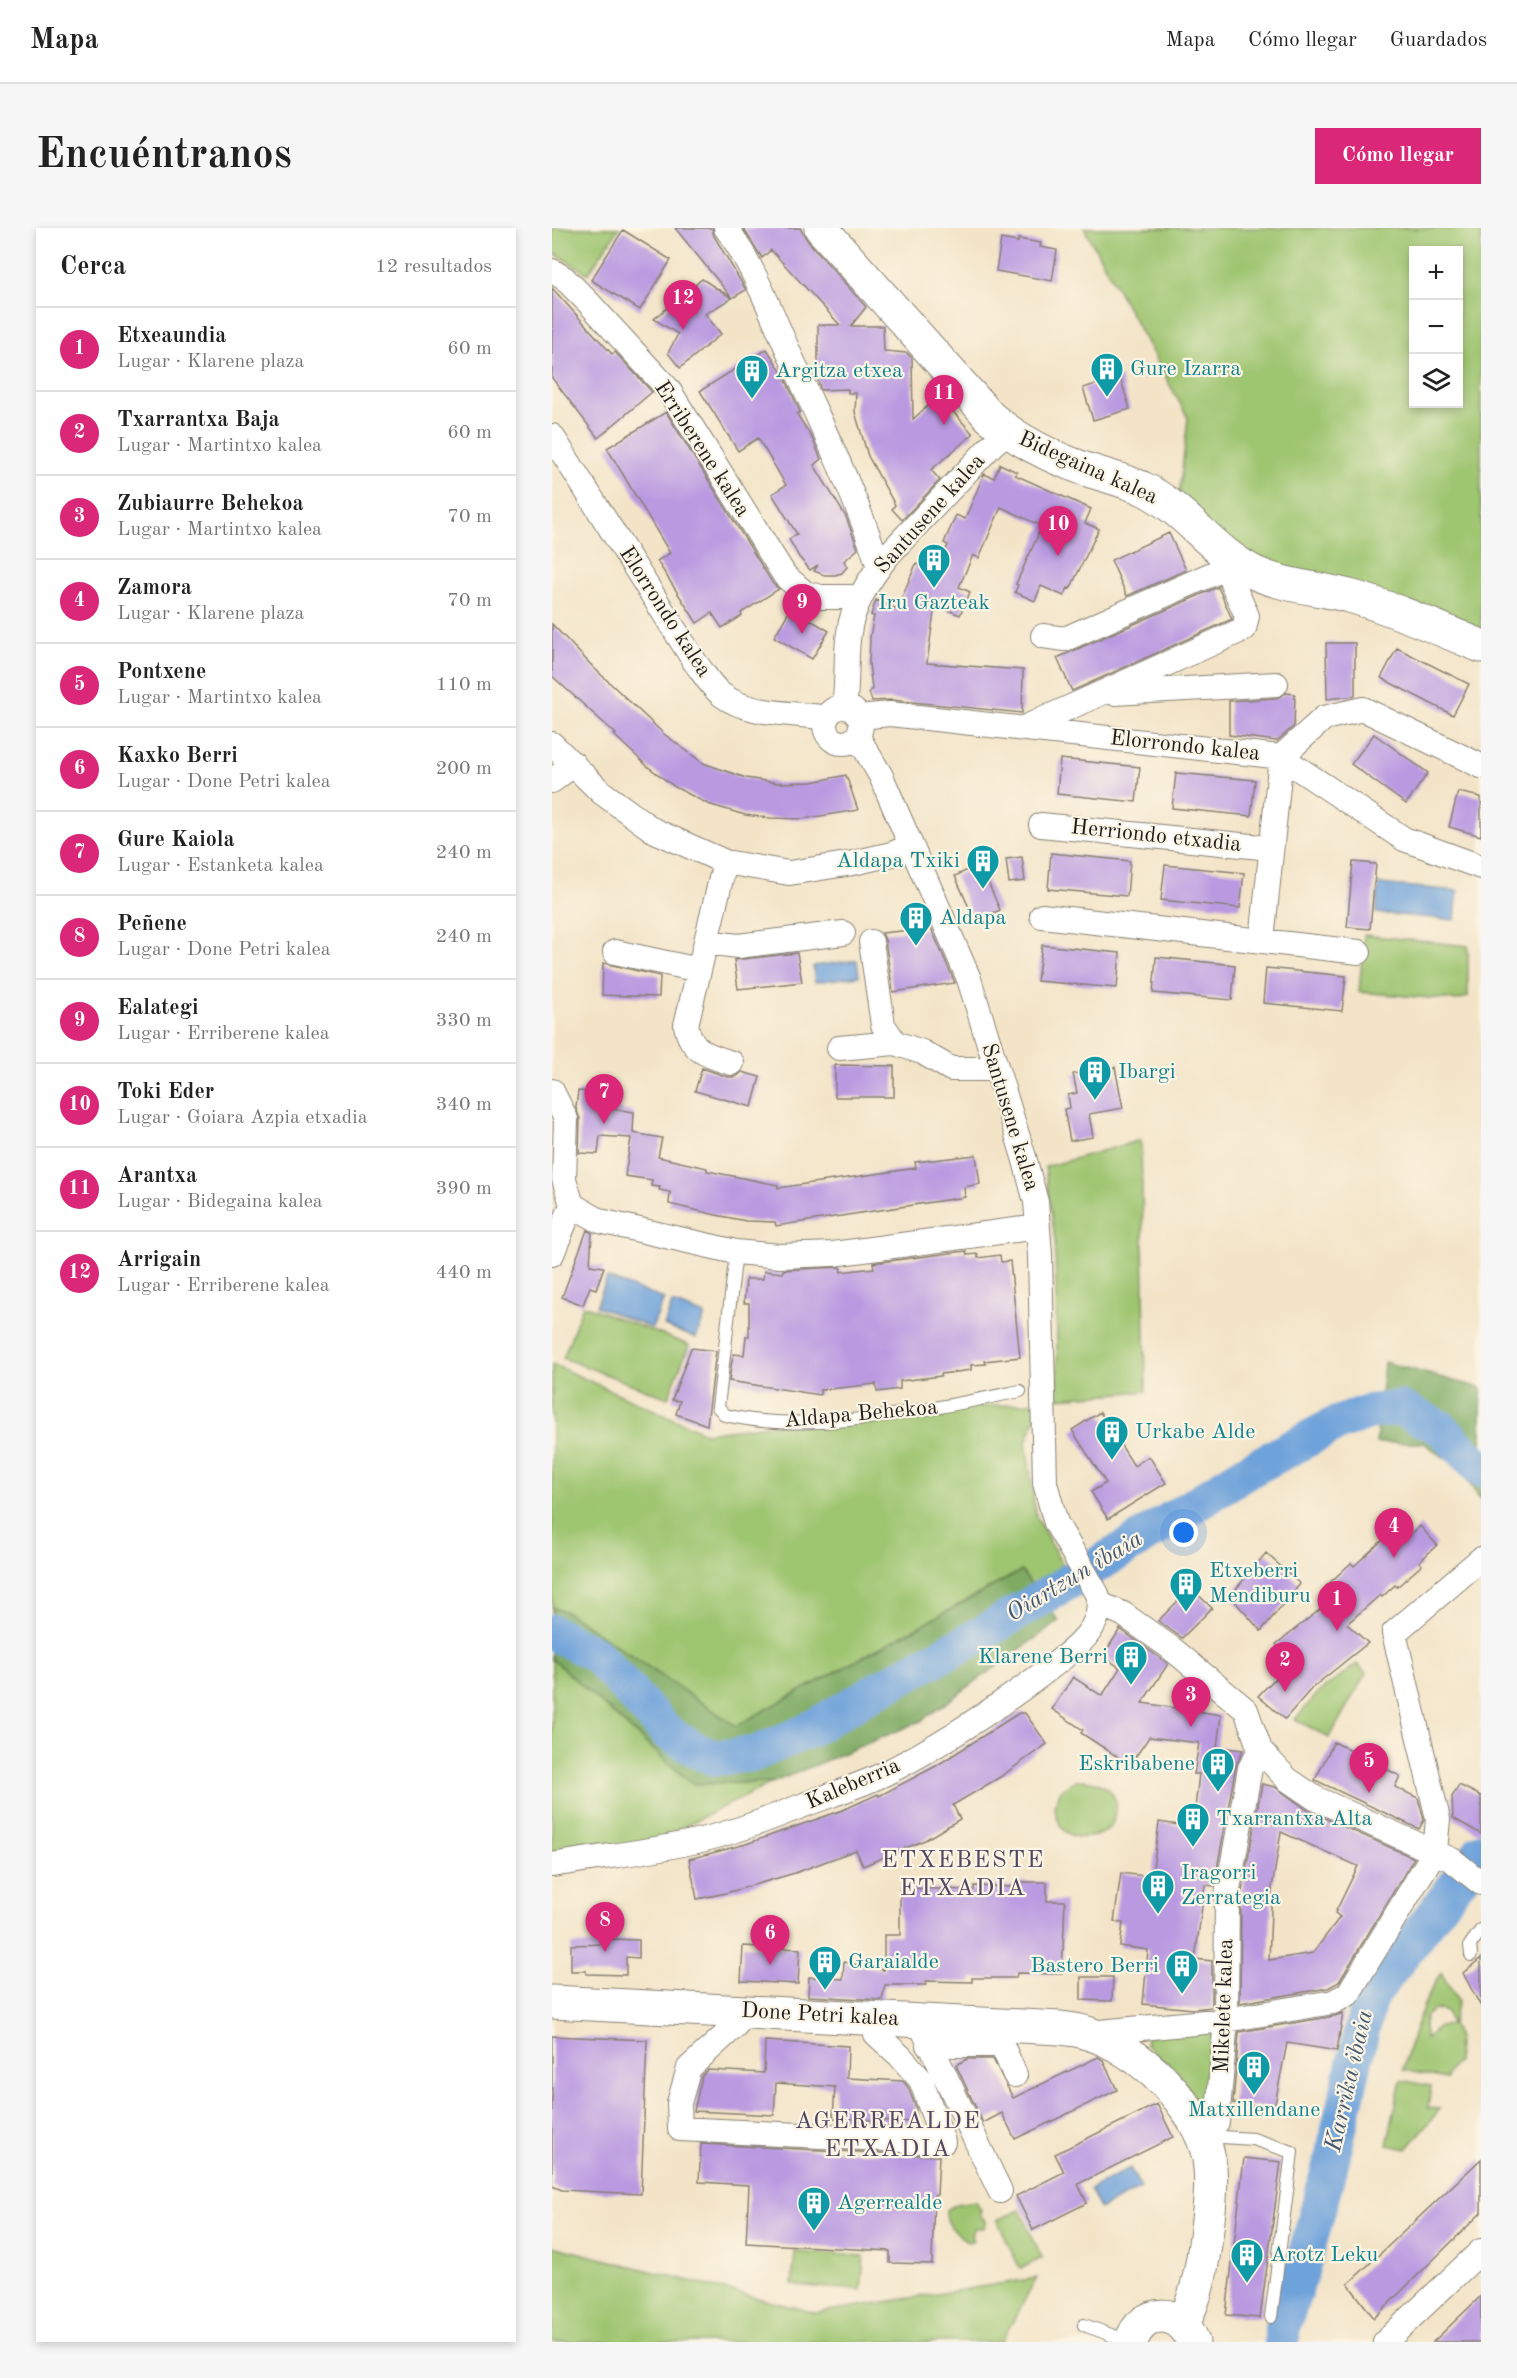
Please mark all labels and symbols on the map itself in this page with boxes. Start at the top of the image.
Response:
pin: 12 [664,280,702,330]
building icon: Gure Izarra [1089,351,1125,398]
building icon: Argitza etxea [734,353,770,400]
place label: Gure Izarra [1130,358,1241,380]
place label: Argitza etxea [775,360,903,382]
pin: 11 [924,376,964,425]
street label: Erriberene kalea [650,377,754,521]
street label: Bidegaina kalea [1015,428,1161,509]
street label: Santusene kalea [871,450,989,578]
pin: 10 [1038,506,1078,556]
building icon: Iru Gazteak [916,542,952,589]
street label: Elorrondo kalea [615,543,715,681]
pin: 9 [782,584,822,634]
place label: Iru Gazteak [878,592,990,614]
street label: Elorrondo kalea [1109,727,1261,765]
street label: Herriondo etxadia [1070,816,1242,856]
building icon: Aldapa Txiki [965,843,1001,890]
place label: Aldapa Txiki [836,850,960,872]
building icon: Aldapa [898,900,934,947]
place label: Aldapa [939,907,1006,929]
street label: Santusene kalea [977,1041,1043,1193]
building icon: Ibargi [1077,1054,1113,1101]
place label: Ibargi [1118,1061,1176,1083]
pin: 7 [584,1074,624,1124]
street label: Aldapa Behekoa [783,1396,939,1432]
building icon: Urkabe Alde [1094,1414,1130,1461]
place label: Urkabe Alde [1135,1421,1255,1443]
pin: 4 [1374,1508,1414,1558]
your location [1169,1518,1198,1547]
water label: Oiartzun ibaia [1003,1527,1147,1627]
place label: Etxeberri Mendiburu [1209,1560,1311,1607]
building icon: Etxeberri Mendiburu [1168,1566,1204,1613]
pin: 1 [1318,1582,1356,1631]
building icon: Klarene Berri [1113,1639,1149,1686]
pin: 2 [1266,1642,1304,1692]
place label: Klarene Berri [978,1646,1108,1668]
pin: 3 [1172,1678,1210,1727]
pin: 5 [1350,1744,1388,1793]
building icon: Eskribabene [1200,1746,1236,1793]
place label: Eskribabene [1078,1753,1195,1775]
street label: Kaleberria [803,1754,903,1814]
building icon: Txarrantxa Alta [1175,1801,1211,1848]
place label: Txarrantxa Alta [1216,1808,1372,1830]
district label: ETXEBESTE ETXADIA [881,1849,1045,1901]
place label: Iragorri Zerrategia [1181,1862,1281,1909]
building icon: Iragorri Zerrategia [1140,1868,1176,1915]
pin: 8 [586,1902,624,1952]
pin: 6 [750,1916,790,1965]
street label: Mikelete kalea [1211,1938,1237,2074]
building icon: Garaialde [807,1944,843,1991]
building icon: Bastero Berri [1164,1948,1200,1995]
place label: Garaialde [848,1951,939,1973]
place label: Bastero Berri [1030,1955,1159,1977]
street label: Done Petri kalea [740,2000,900,2030]
water label: Karrika ibaia [1322,2008,1378,2155]
building icon: Matxillendane [1236,2049,1272,2096]
place label: Matxillendane [1188,2099,1320,2121]
district label: AGERREALDE ETXADIA [795,2110,981,2162]
building icon: Agerrealde [796,2185,832,2232]
place label: Agerrealde [837,2192,942,2214]
building icon: Arotz Leku [1229,2237,1265,2284]
place label: Arotz Leku [1270,2244,1379,2266]

